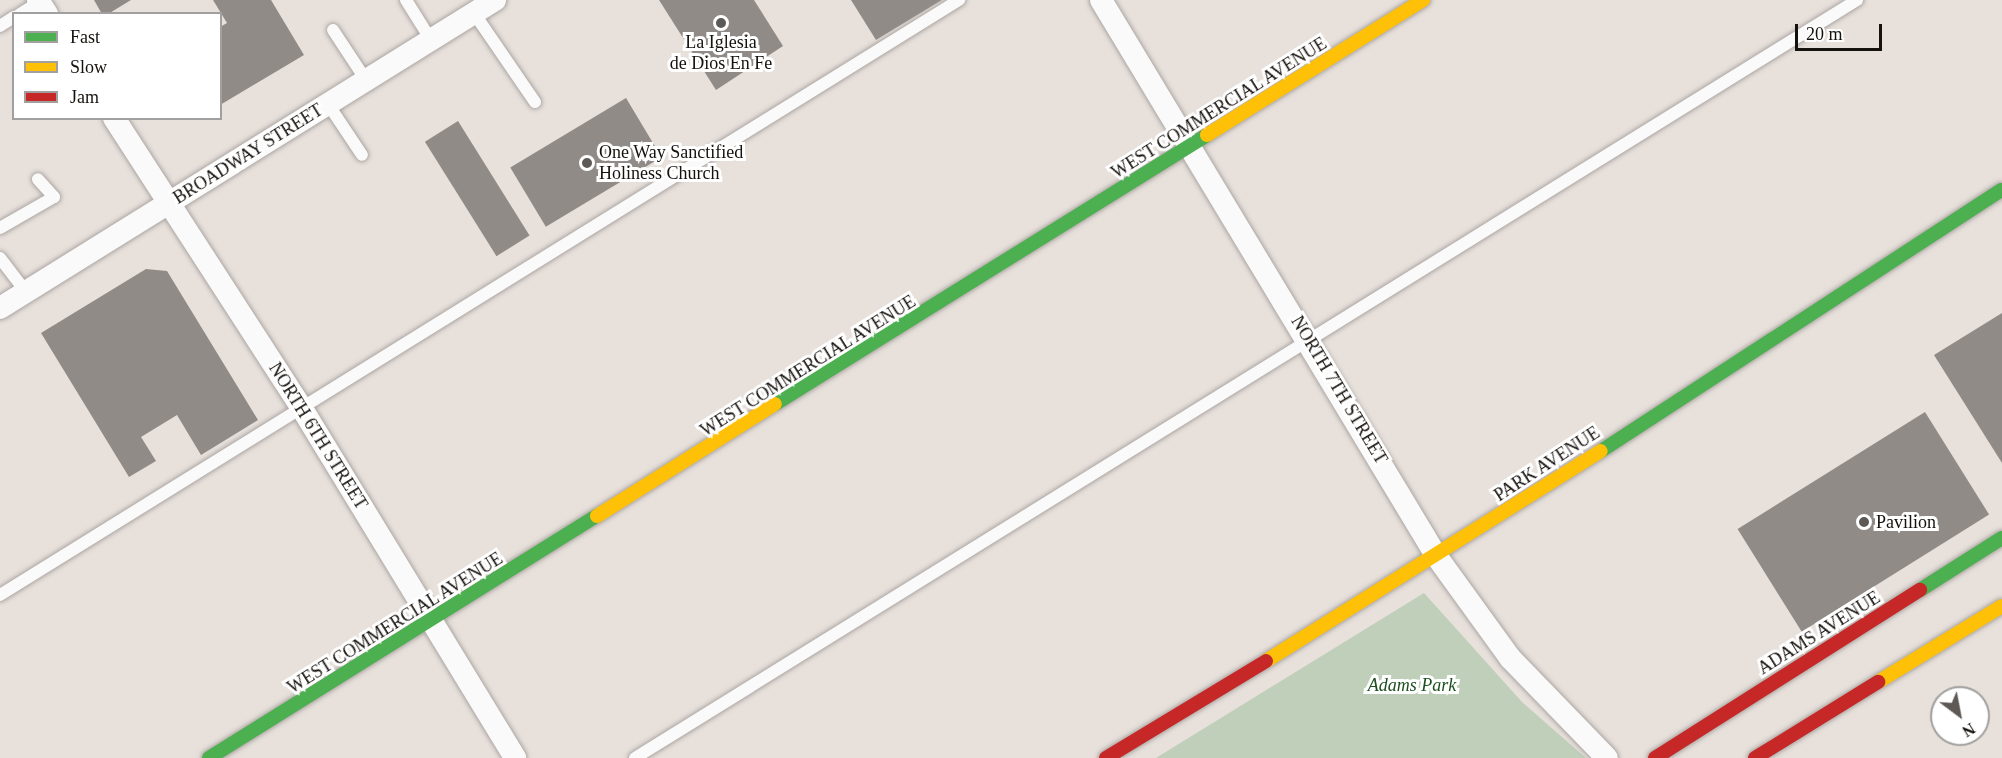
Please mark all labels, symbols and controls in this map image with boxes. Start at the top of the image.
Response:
legend [12,12,222,120]
scale bar [1798,12,1885,50]
marker: La Iglesia de Dios En Fe [714,16,728,30]
text: 20 m [1806,24,1843,44]
text: Fast [70,27,100,47]
place label: La Iglesia de Dios En Fe [670,32,772,74]
street label: WEST COMMERCIAL AVENUE [1107,32,1331,184]
text: Slow [70,57,107,77]
text: Jam [70,87,99,107]
street label: BROADWAY STREET [169,99,327,209]
place label: One Way Sanctified Holiness Church [599,142,744,184]
marker: One Way Sanctified Holiness Church [580,156,594,170]
street label: WEST COMMERCIAL AVENUE [696,290,920,442]
street label: NORTH 7TH STREET [1286,312,1392,468]
street label: NORTH 6TH STREET [264,359,372,513]
street label: PARK AVENUE [1490,422,1604,506]
place label: Pavilion [1876,511,1936,533]
marker: Pavilion [1857,515,1871,529]
street label: WEST COMMERCIAL AVENUE [283,547,507,699]
street label: ADAMS AVENUE [1753,586,1885,680]
park label: Adams Park [1368,674,1456,696]
north arrow [1930,686,1990,746]
text: N [1959,720,1978,740]

